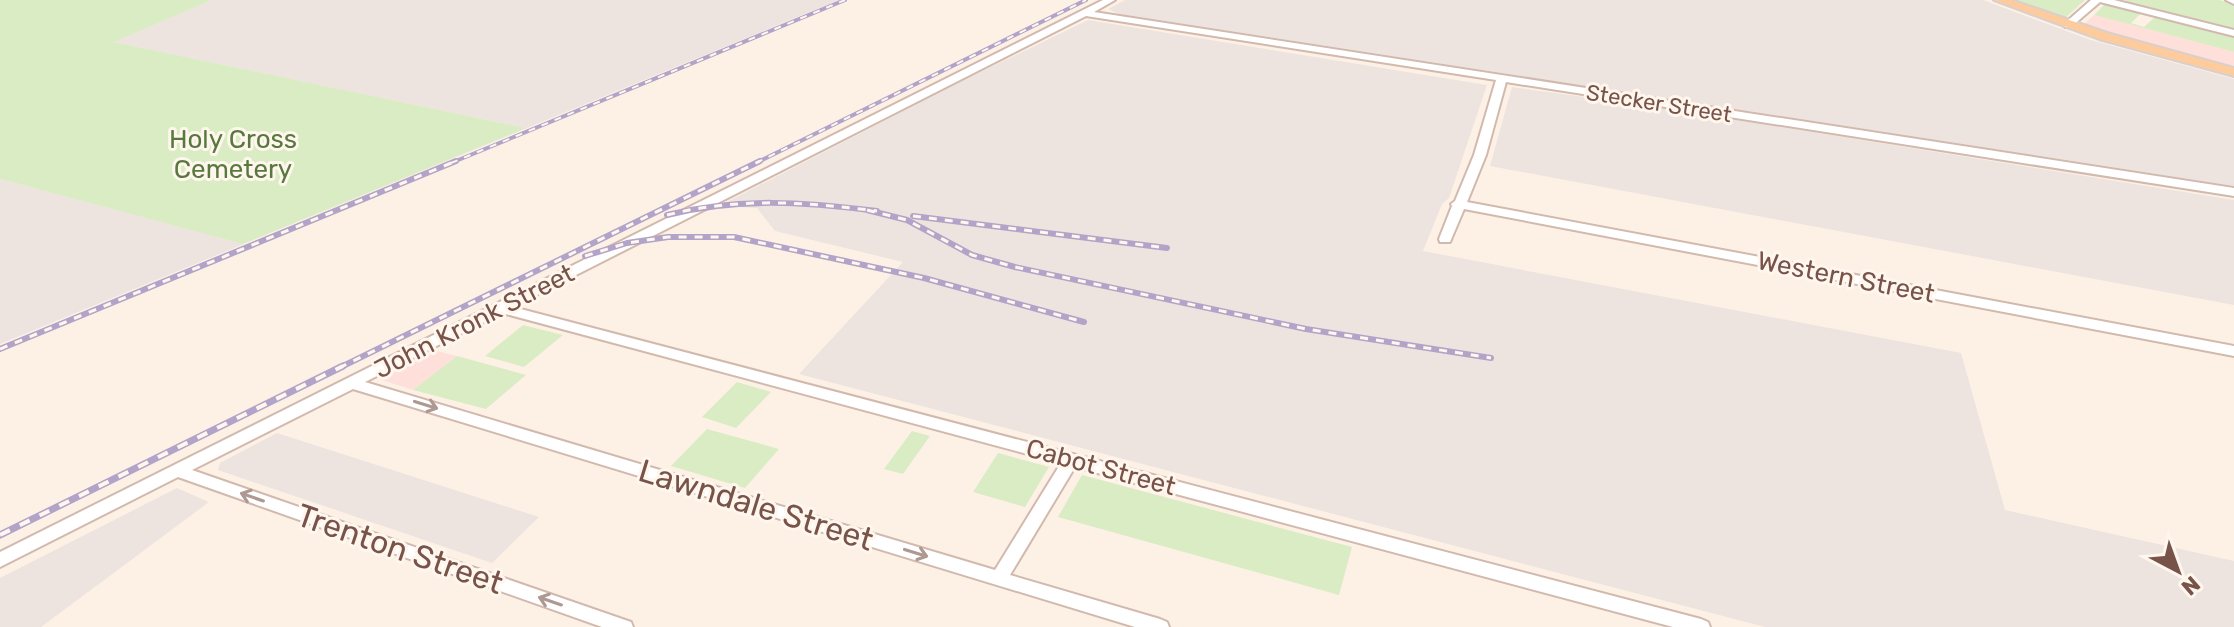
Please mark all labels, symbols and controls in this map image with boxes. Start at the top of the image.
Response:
street label: Stecker Street [1584,79,1734,128]
park label: Holy Cross Cemetery [169,124,297,185]
street label: Western Street [1755,245,1937,310]
street label: John Kronk Street [369,258,579,385]
one-way arrow [413,399,438,414]
street label: Cabot Street [1023,433,1179,502]
street label: Lawndale Street [634,451,878,559]
one-way arrow [240,489,265,504]
street label: Trenton Street [292,496,508,602]
north arrow [2138,531,2218,611]
one-way arrow [903,546,929,561]
text: N [2176,570,2206,601]
one-way arrow [538,593,563,608]

